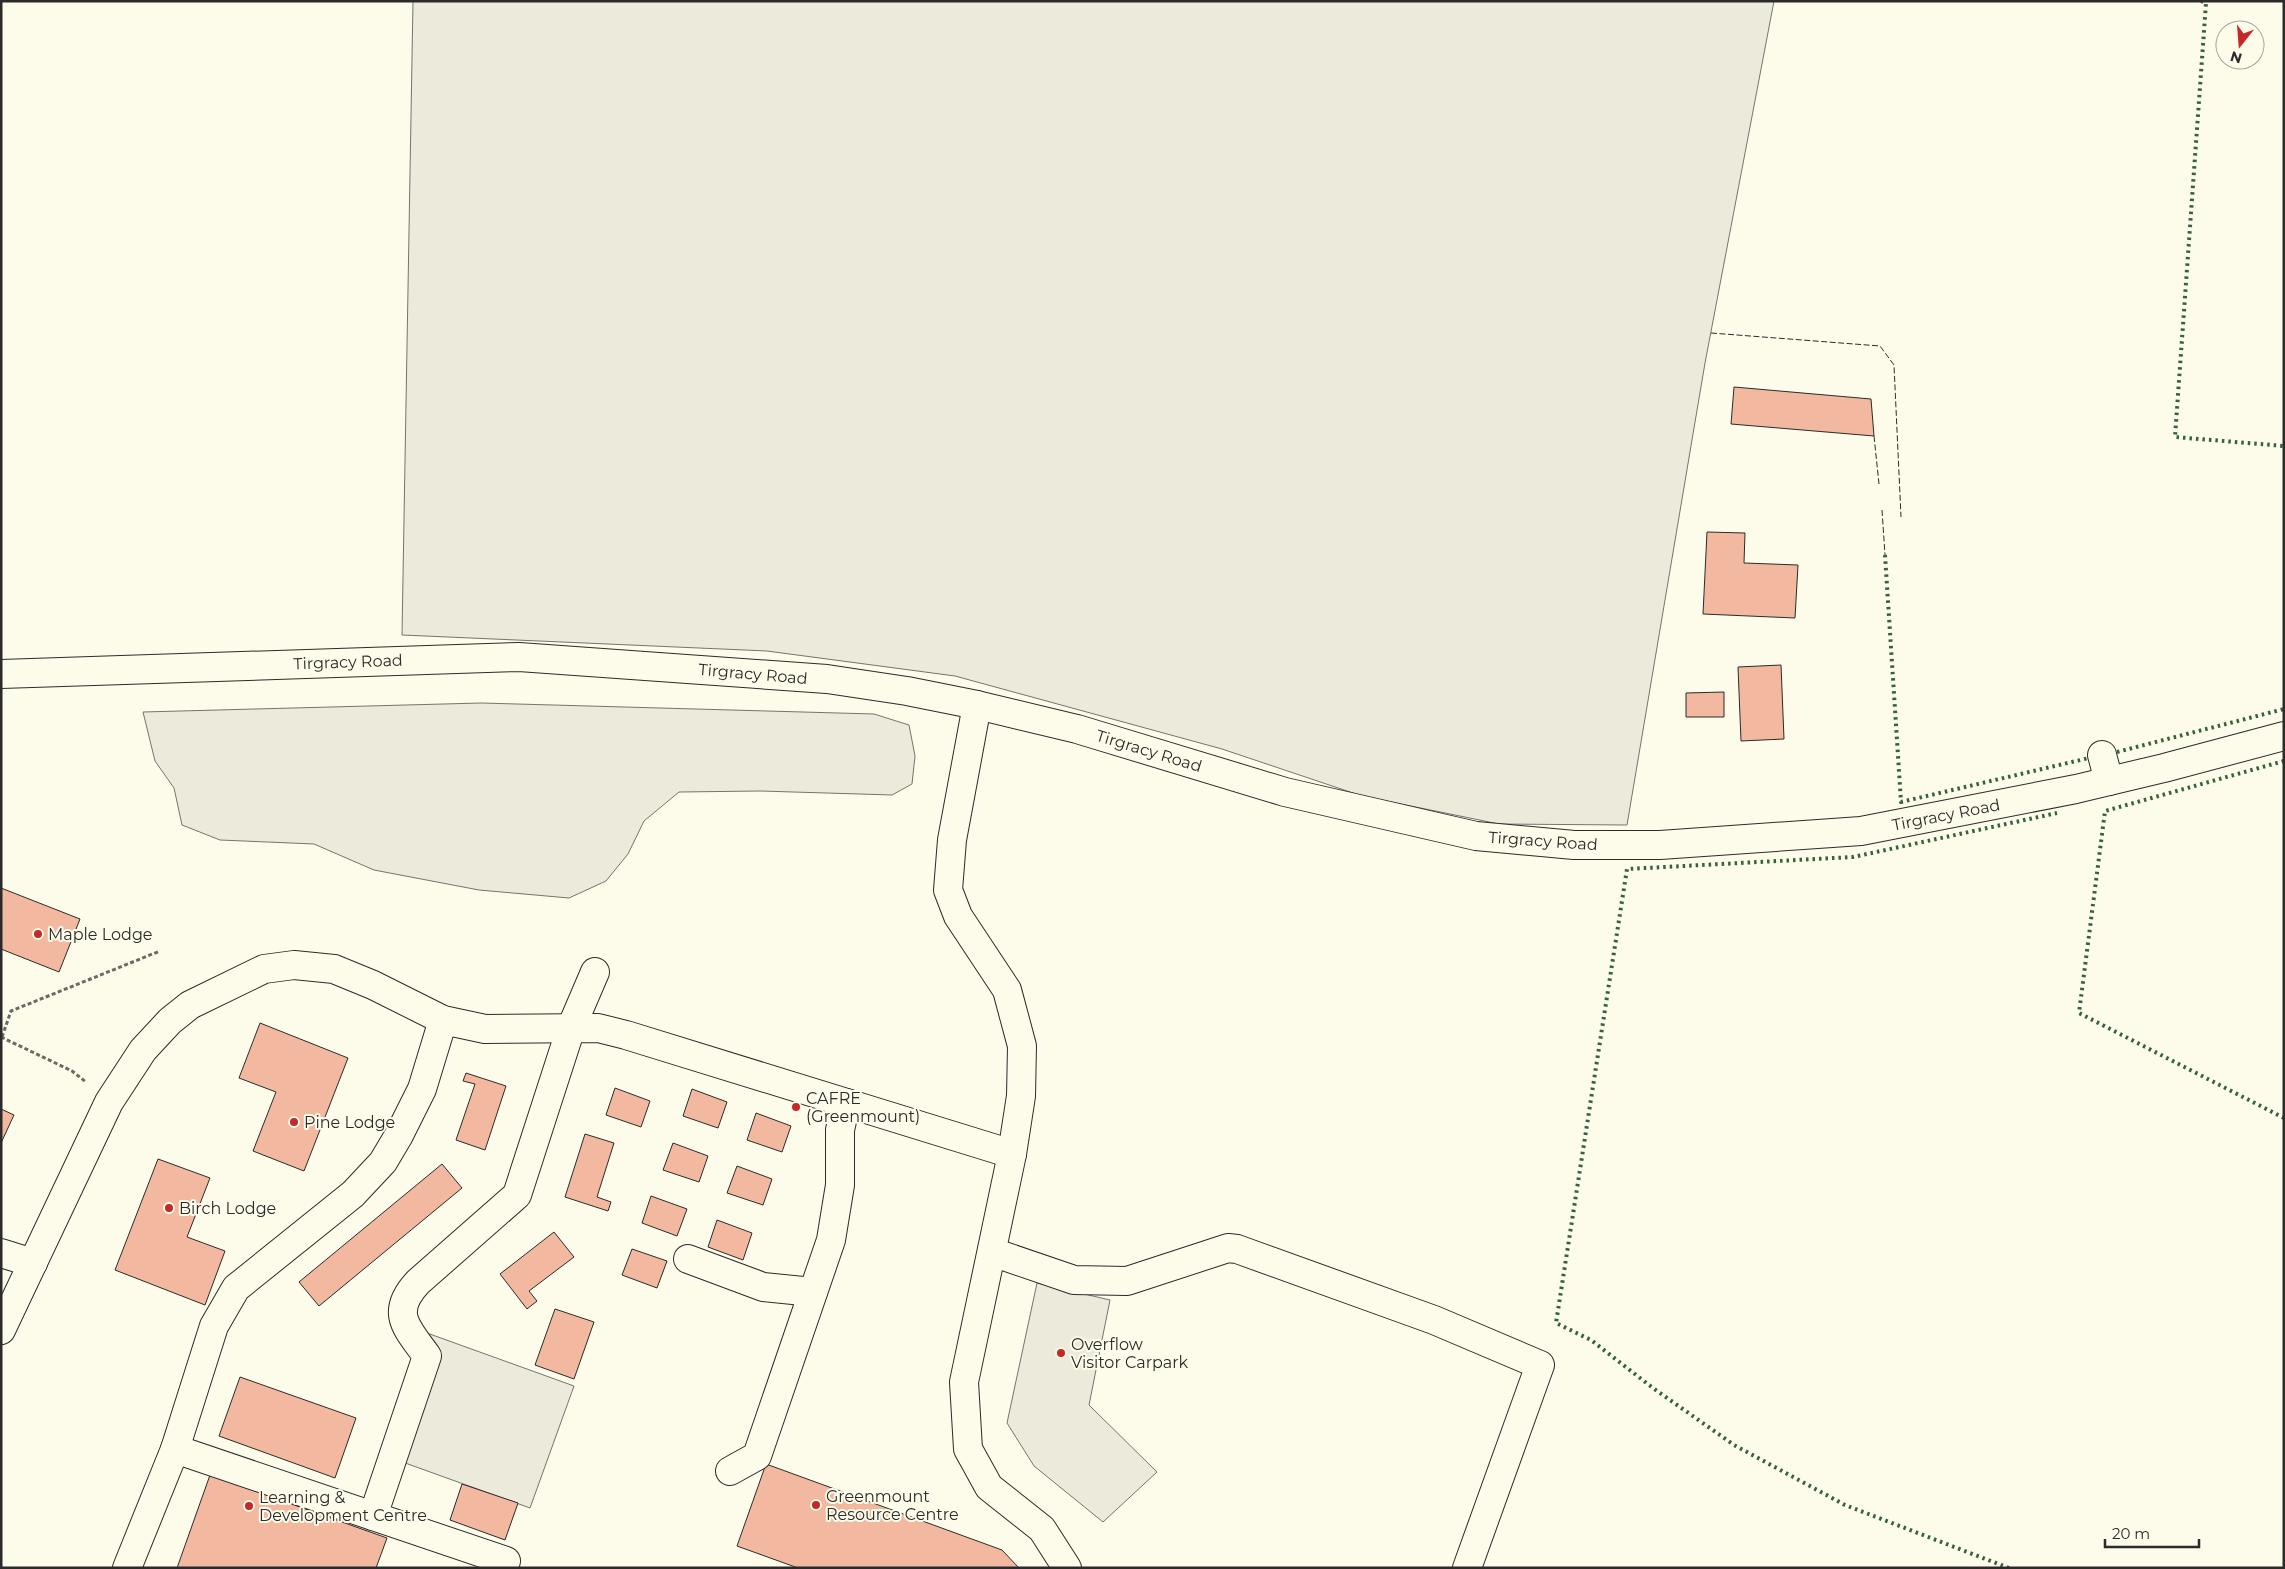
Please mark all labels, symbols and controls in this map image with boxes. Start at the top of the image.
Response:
north arrow [2215,20,2265,70]
text: N [2228,47,2244,68]
street label: Tirgracy Road [293,651,403,673]
street label: Tirgracy Road [698,660,808,688]
street label: Tirgracy Road [1094,726,1204,776]
street label: Tirgracy Road [1890,795,2002,835]
street label: Tirgracy Road [1488,828,1598,854]
place label: Maple Lodge [48,925,153,944]
marker: Maple Lodge [32,928,44,940]
place label: CAFRE (Greenmount) [806,1089,920,1126]
marker: CAFRE (Greenmount) [790,1101,802,1113]
place label: Pine Lodge [304,1113,395,1132]
marker: Pine Lodge [288,1116,300,1128]
place label: Birch Lodge [179,1199,276,1218]
marker: Birch Lodge [163,1202,175,1214]
place label: Overflow Visitor Carpark [1071,1335,1188,1372]
marker: Overflow Visitor Carpark [1055,1347,1067,1359]
place label: Greenmount Resource Centre [826,1487,959,1524]
place label: Learning & Development Centre [259,1488,427,1525]
marker: Greenmount Resource Centre [810,1499,822,1511]
marker: Learning & Development Centre [243,1500,255,1512]
scale bar [2105,1516,2199,1548]
text: 20 m [2112,1524,2150,1543]

